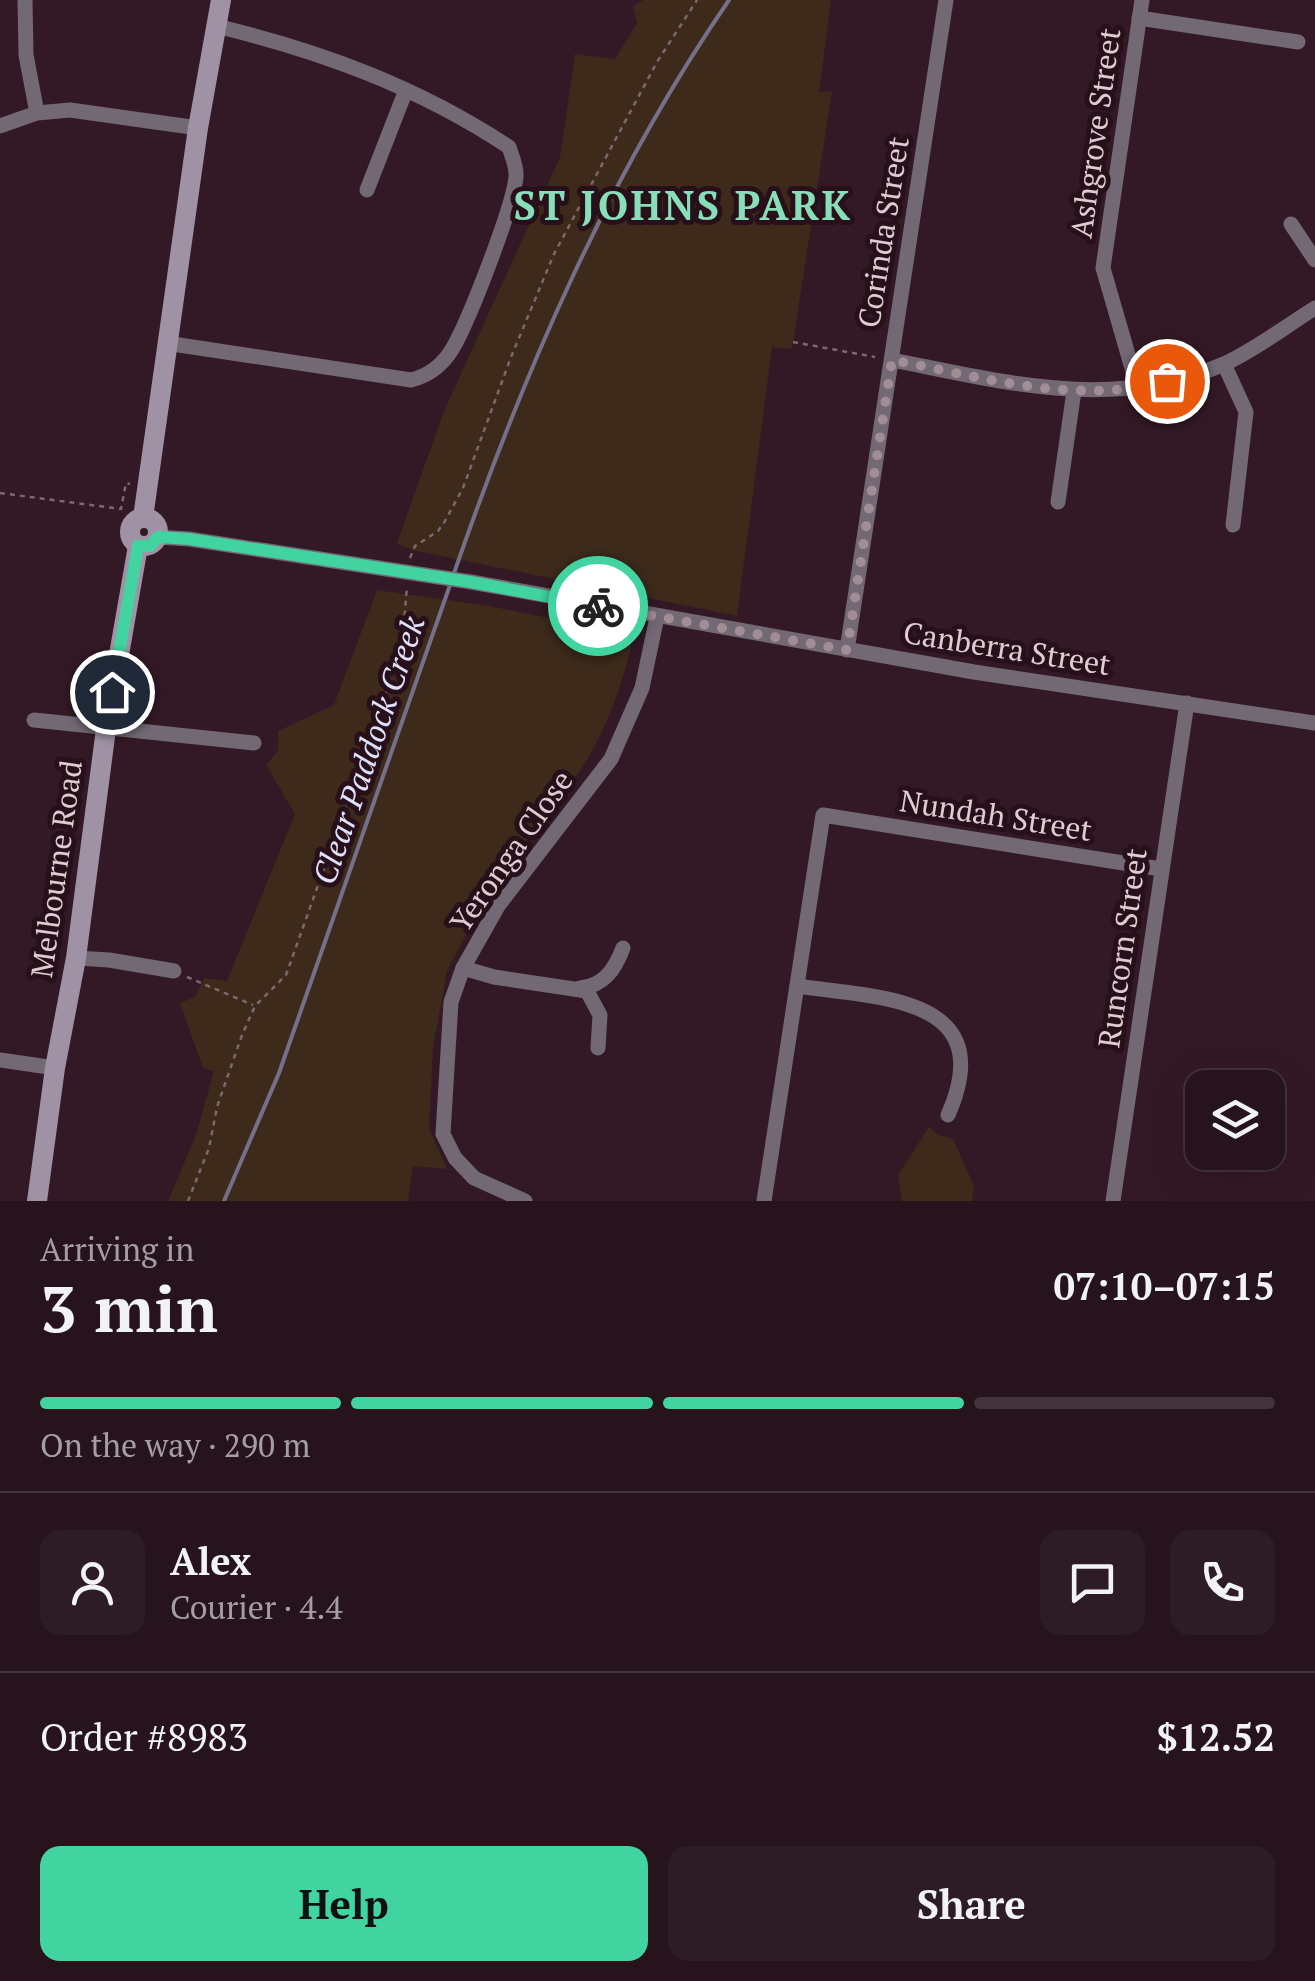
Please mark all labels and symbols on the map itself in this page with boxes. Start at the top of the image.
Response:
street label: Ashgrove Street [1060,25,1130,241]
street label: Corinda Street [848,134,918,330]
district label: ST JOHNS PARK [514,178,852,231]
pin [1125,339,1210,424]
courier [548,556,648,656]
water label: Clear Paddock Creek [302,610,434,890]
street label: Canberra Street [901,612,1113,684]
pin [70,650,155,735]
street label: Melbourne Road [21,758,91,980]
street label: Yeronga Close [440,762,582,940]
street label: Nundah Street [897,780,1095,850]
street label: Runcorn Street [1088,846,1156,1050]

